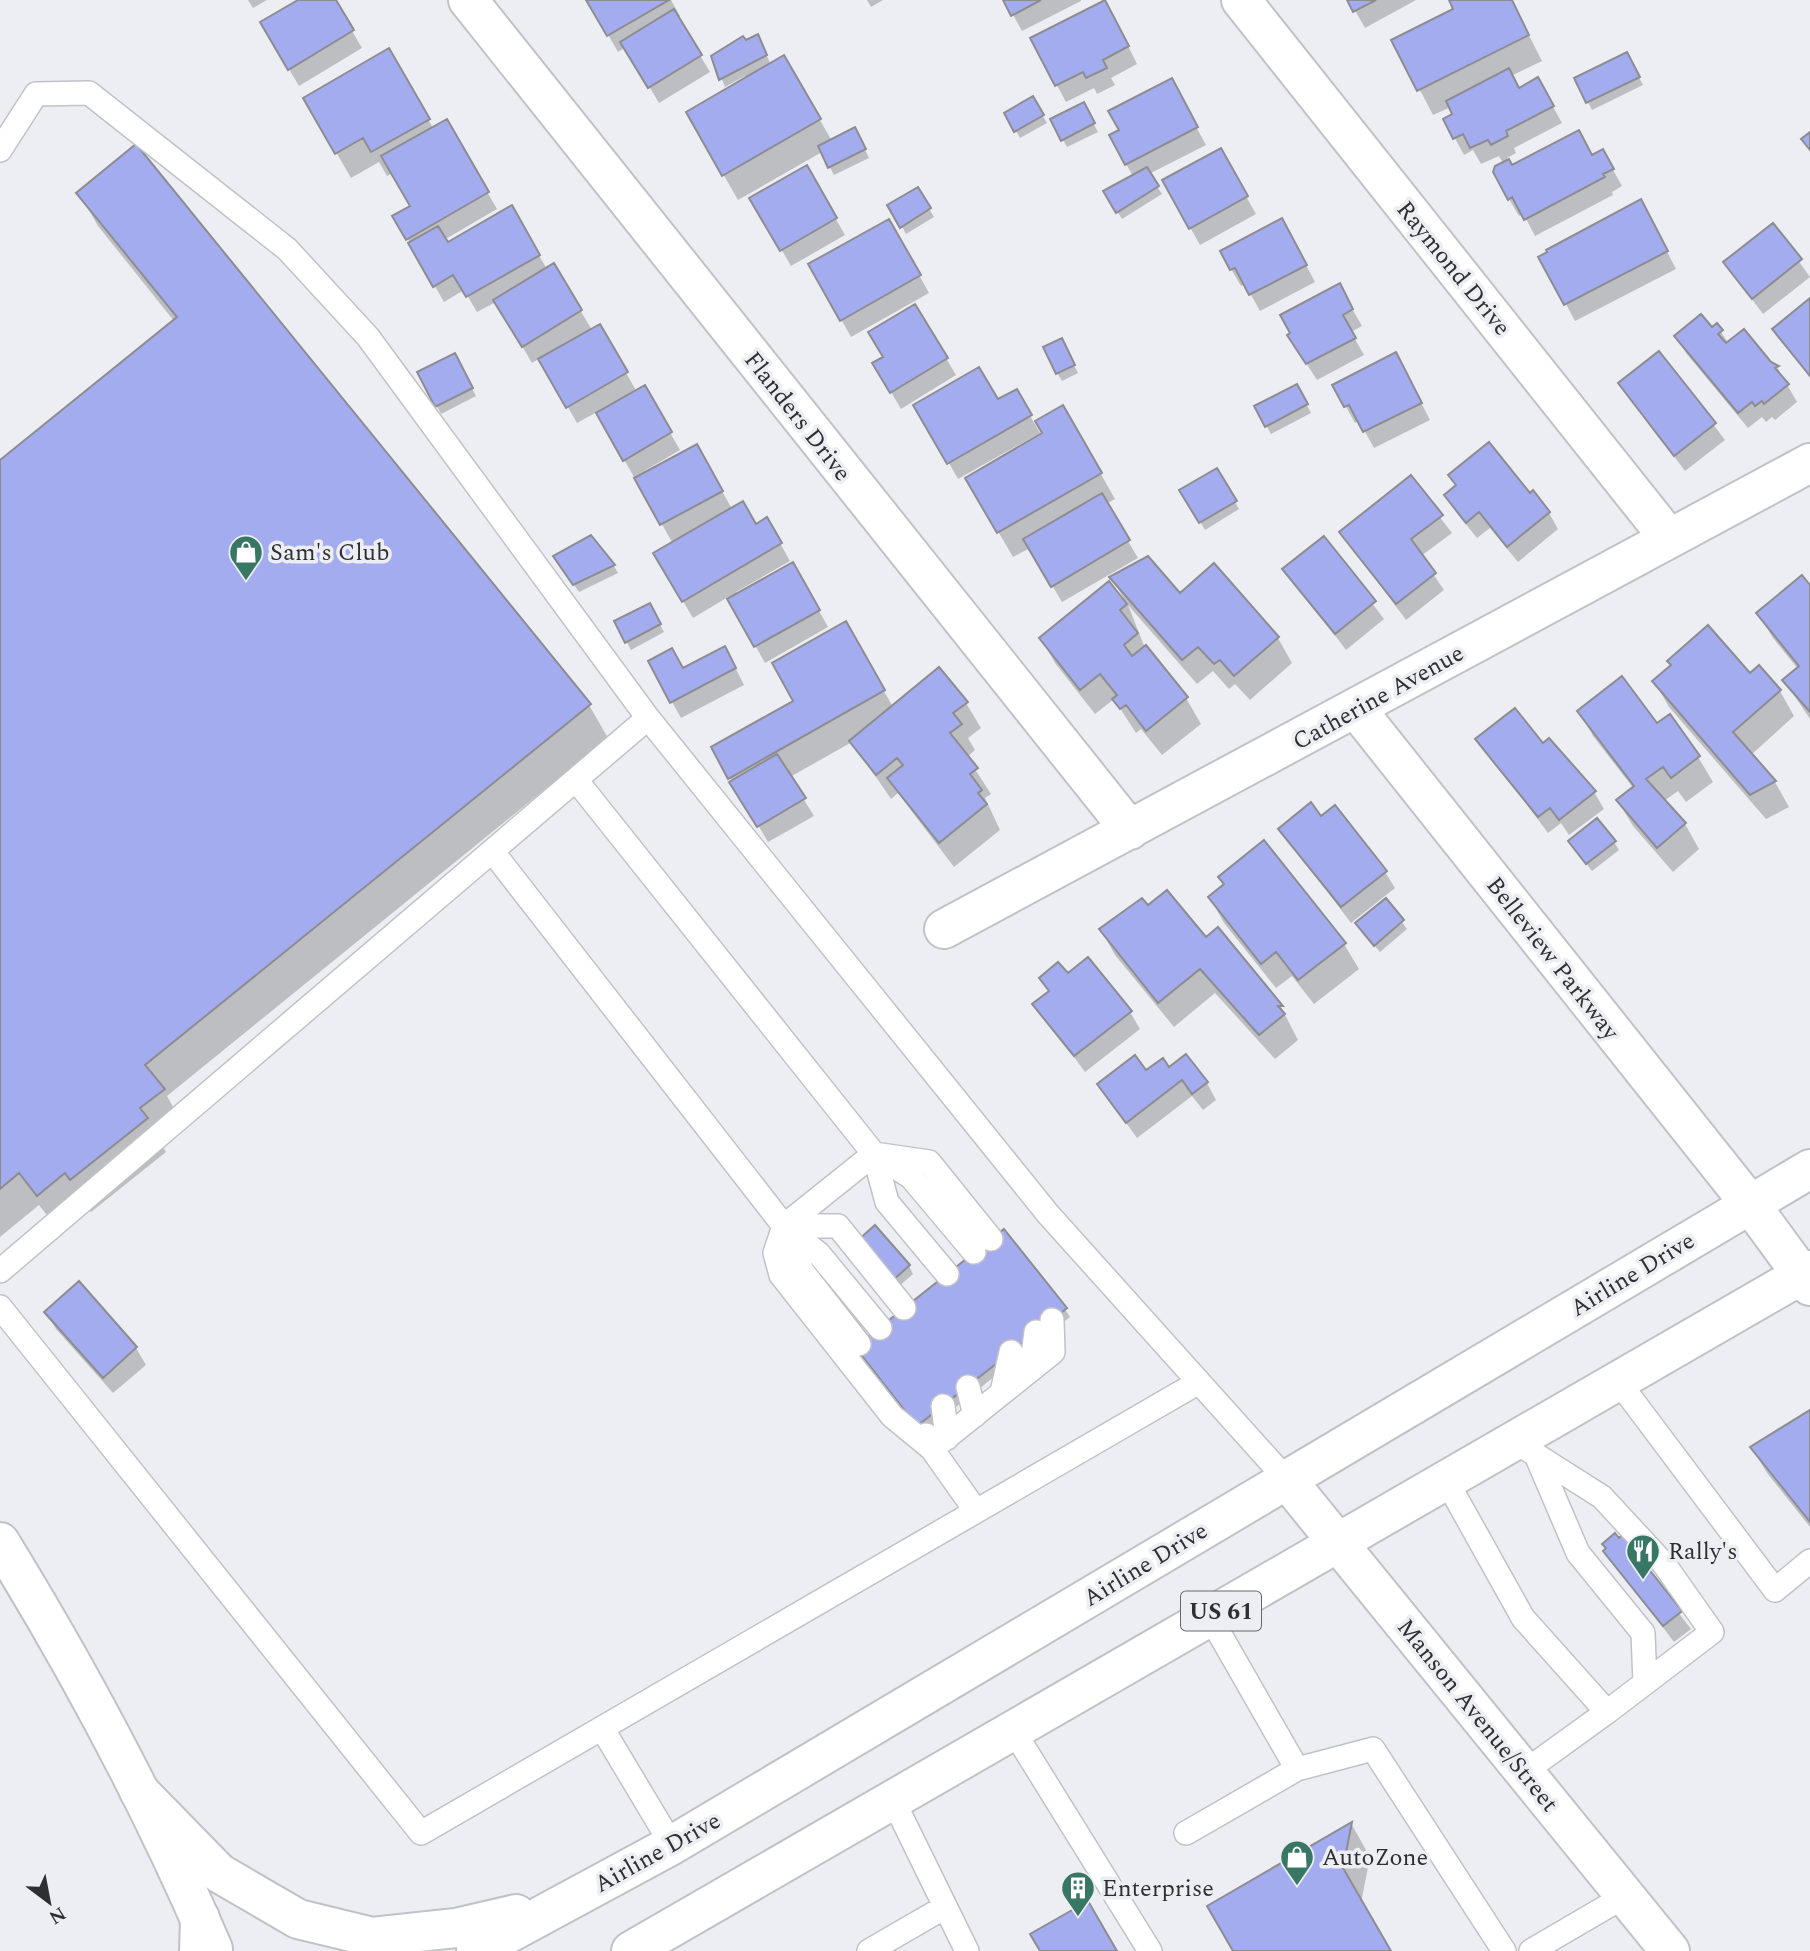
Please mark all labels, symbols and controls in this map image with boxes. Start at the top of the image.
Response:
street label: Raymond Drive [1387,193,1519,344]
street label: Flanders Drive [735,344,860,489]
shop icon: Sam's Club [227,533,265,582]
place label: Sam's Club [270,535,389,571]
street label: Catherine Avenue [1286,636,1471,760]
street label: Belleview Parkway [1477,869,1628,1049]
street label: Airline Drive [1563,1223,1702,1326]
street label: Airline Drive [1076,1513,1215,1616]
restaurant icon: Rally's [1624,1532,1662,1581]
place label: Rally's [1668,1534,1738,1570]
road number: US 61 [1181,1592,1261,1630]
street label: Manson Avenue/Street [1388,1611,1567,1820]
street label: Airline Drive [588,1803,727,1903]
shop icon: AutoZone [1278,1838,1316,1887]
place label: AutoZone [1322,1840,1428,1876]
north arrow [14,1867,84,1937]
building icon: Enterprise [1059,1869,1097,1918]
place label: Enterprise [1102,1871,1214,1907]
text: N [43,1899,71,1932]

